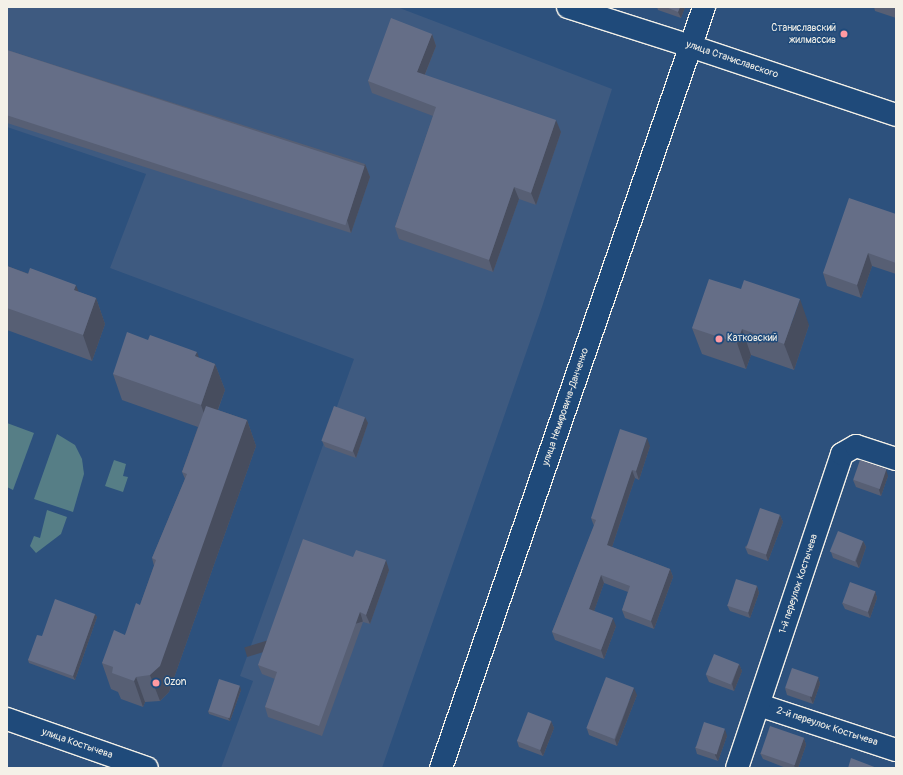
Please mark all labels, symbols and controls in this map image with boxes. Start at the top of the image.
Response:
place label: Станиславский жилмассив [771,22,836,46]
marker: Станиславский жилмассив [839,29,849,39]
street label: улица Станиславского [684,39,780,81]
place label: Катковский [727,333,777,345]
marker: Катковский [714,334,724,344]
street label: улица Немировича-Данченко [540,346,592,468]
street label: 1-й переулок Костычева [777,533,821,635]
place label: Ozon [164,677,186,689]
marker: Ozon [151,678,161,688]
street label: 2-й переулок Костычева [775,705,879,749]
street label: улица Костычева [40,726,114,762]

